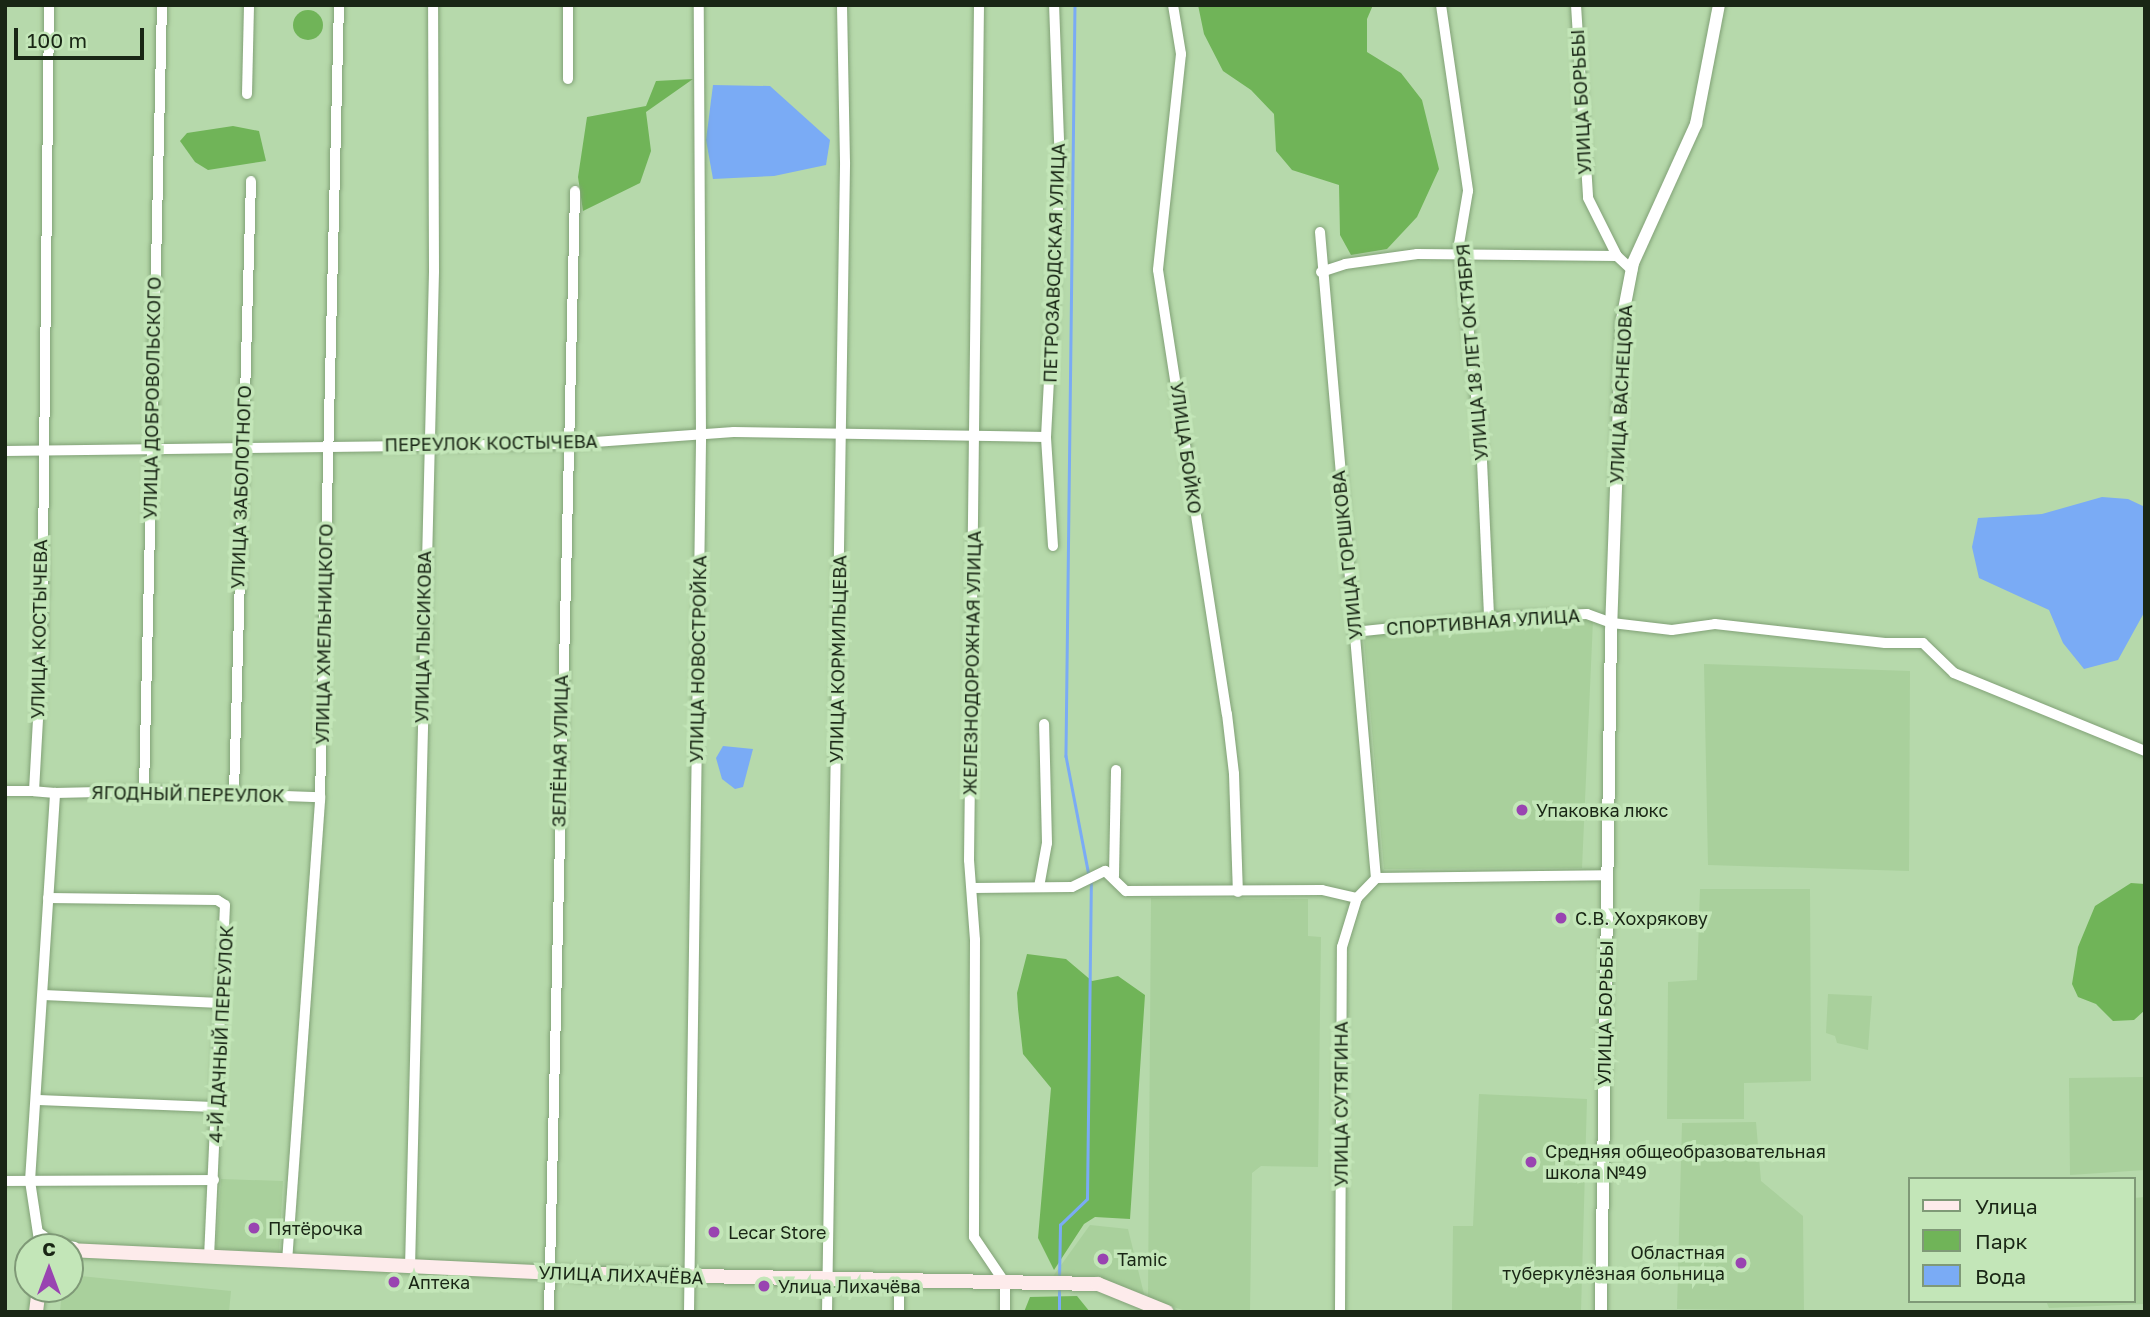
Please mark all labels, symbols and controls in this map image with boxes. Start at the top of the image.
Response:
scale bar [18,14,147,58]
text: 100 m [27,27,87,53]
street label: УЛИЦА БОРЬБЫ [1566,29,1596,175]
street label: ПЕТРОЗАВОДСКАЯ УЛИЦА [1039,143,1069,383]
street label: УЛИЦА 18 ЛЕТ ОКТЯБРЯ [1452,243,1492,461]
street label: УЛИЦА ДОБРОВОЛЬСКОГО [139,277,165,519]
street label: УЛИЦА ВАСНЕЦОВА [1606,304,1636,484]
street label: УЛИЦА БОЙКО [1166,381,1206,515]
street label: УЛИЦА ЗАБОЛОТНОГО [227,385,255,589]
street label: ПЕРЕУЛОК КОСТЫЧЕВА [384,430,598,456]
street label: УЛИЦА ГОРШКОВА [1327,469,1367,641]
street label: УЛИЦА ХМЕЛЬНИЦКОГО [311,523,337,745]
street label: ЖЕЛЕЗНОДОРОЖНАЯ УЛИЦА [959,530,985,796]
street label: УЛИЦА КОСТЫЧЕВА [27,539,51,719]
street label: УЛИЦА ЛЫСИКОВА [411,551,435,723]
street label: УЛИЦА НОВОСТРОЙКА [685,555,711,763]
street label: УЛИЦА КОРМИЛЬЦЕВА [825,555,851,763]
street label: СПОРТИВНАЯ УЛИЦА [1385,604,1581,640]
street label: ЗЕЛЁНАЯ УЛИЦА [548,674,572,828]
street label: ЯГОДНЫЙ ПЕРЕУЛОК [91,782,285,806]
place label: Упаковка люкс [1536,799,1668,821]
marker: Упаковка люкс [1514,802,1530,818]
place label: С.В. Хохрякову [1575,907,1708,929]
marker: С.В. Хохрякову [1553,910,1569,926]
street label: 4-Й ДАЧНЫЙ ПЕРЕУЛОК [205,925,237,1143]
street label: УЛИЦА БОРЬБЫ [1593,940,1617,1086]
street label: УЛИЦА СУТЯГИНА [1330,1021,1352,1187]
place label: Средняя общеобразовательная школа №49 [1545,1141,1826,1184]
marker: Средняя общеобразовательная школа №49 [1523,1154,1539,1170]
legend [1909,1177,2136,1303]
text: Улица [1975,1193,2038,1219]
place label: Пятёрочка [268,1217,363,1239]
marker: Пятёрочка [246,1220,262,1236]
place label: Lecar Store [728,1221,826,1243]
marker: Lecar Store [706,1224,722,1240]
text: Парк [1975,1228,2028,1254]
north arrow [14,1233,84,1303]
text: С [42,1237,56,1260]
place label: Областная туберкулёзная больница [1502,1242,1725,1284]
place label: Tamic [1117,1248,1167,1270]
marker: Tamic [1095,1251,1111,1267]
marker: Областная туберкулёзная больница [1731,1253,1751,1273]
street label: УЛИЦА ЛИХАЧЁВА [538,1261,704,1289]
text: Вода [1975,1263,2026,1289]
place label: Аптека [408,1271,470,1293]
marker: Аптека [386,1274,402,1290]
place label: Улица Лихачёва [778,1275,921,1297]
marker: Улица Лихачёва [756,1278,772,1294]

